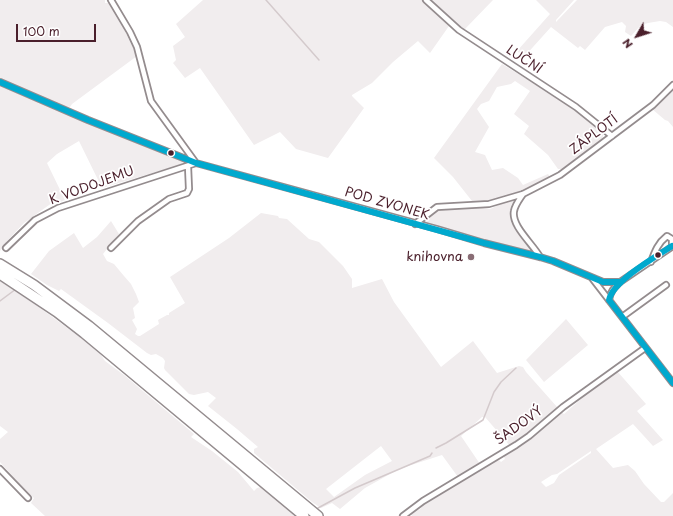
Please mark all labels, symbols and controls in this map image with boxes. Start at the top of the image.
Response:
scale bar [18,16,98,42]
north arrow [617,16,657,56]
text: 100 m [23,22,60,40]
text: N [618,35,637,53]
street label: LUČNÍ [503,43,545,77]
street label: ZÁPLOTÍ [567,112,621,158]
unlabelled marker [166,148,176,158]
street label: K VODOJEMU [47,163,137,209]
street label: POD ZVONEK [343,184,431,224]
place label: knihovna [406,249,463,265]
unlabelled marker [653,250,663,260]
marker: knihovna [466,252,476,262]
street label: ŠADOVÝ [492,403,546,449]

